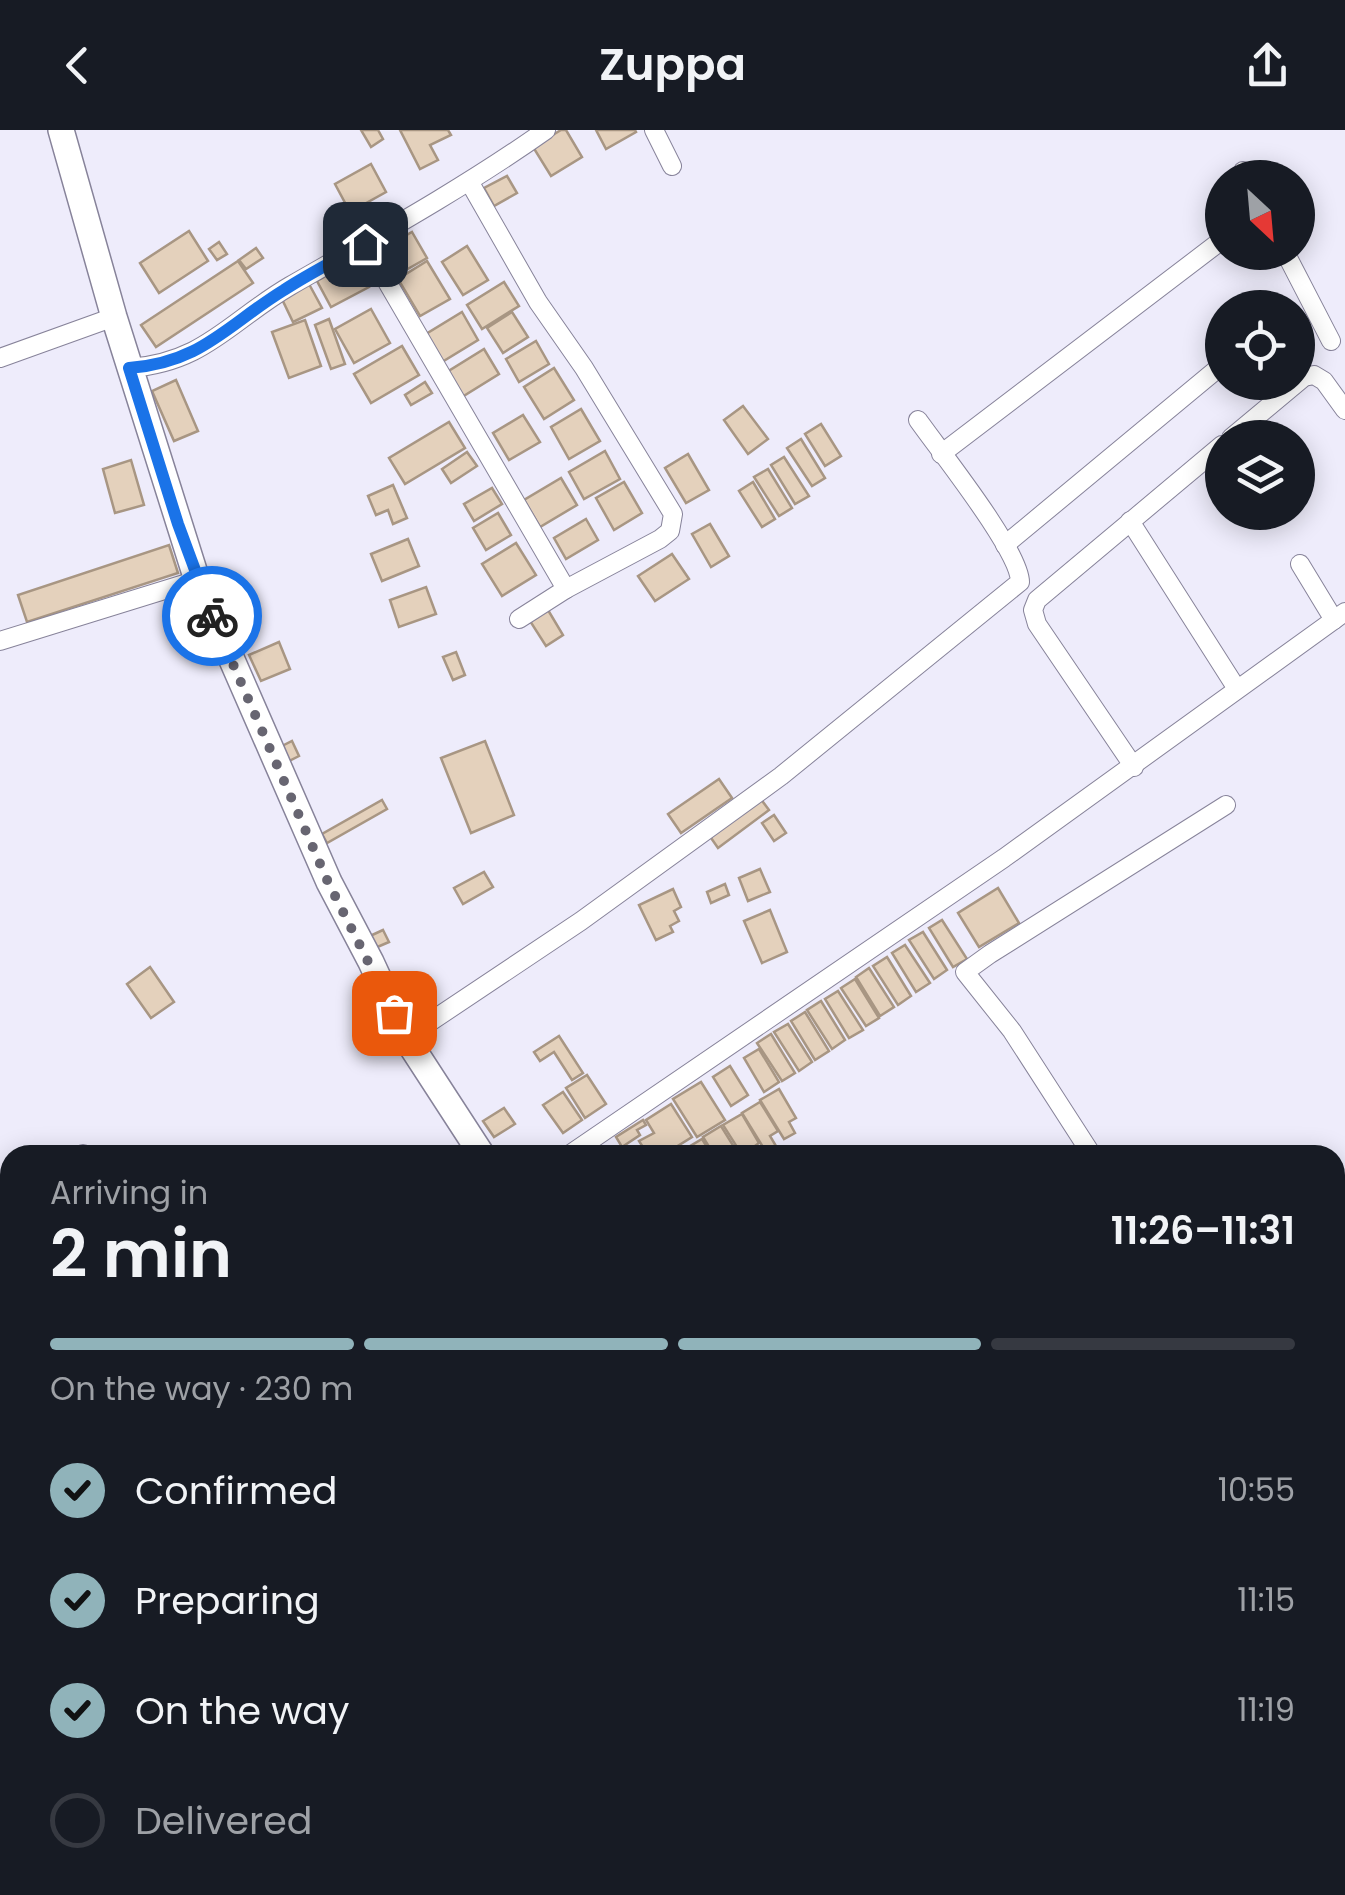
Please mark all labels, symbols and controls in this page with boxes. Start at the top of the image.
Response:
text: Zuppa [599,33,746,96]
icon: back [50,38,105,93]
icon: share [1240,38,1295,93]
north arrow [1205,160,1315,270]
map controls [1205,160,1315,530]
pin [323,202,408,287]
icon: home [338,217,393,272]
button: locate [1205,290,1315,400]
button: layers [1205,420,1315,530]
courier [162,566,262,666]
icon: bike [185,589,240,644]
pin [352,971,437,1056]
icon: bag [367,986,422,1041]
text: Arriving in [50,1170,208,1215]
text: 11:26–11:31 [1111,1204,1295,1257]
text: 2 min [50,1209,232,1300]
text: On the way · 230 m [50,1366,353,1411]
icon: check [50,1463,105,1518]
text: Confirmed [135,1464,337,1517]
text: 10:55 [1218,1467,1295,1512]
icon: check [50,1573,105,1628]
text: Preparing [135,1574,320,1627]
text: 11:15 [1237,1577,1295,1622]
icon: check [50,1683,105,1738]
text: On the way [135,1684,349,1737]
text: 11:19 [1237,1687,1295,1732]
text: Delivered [135,1794,312,1847]

